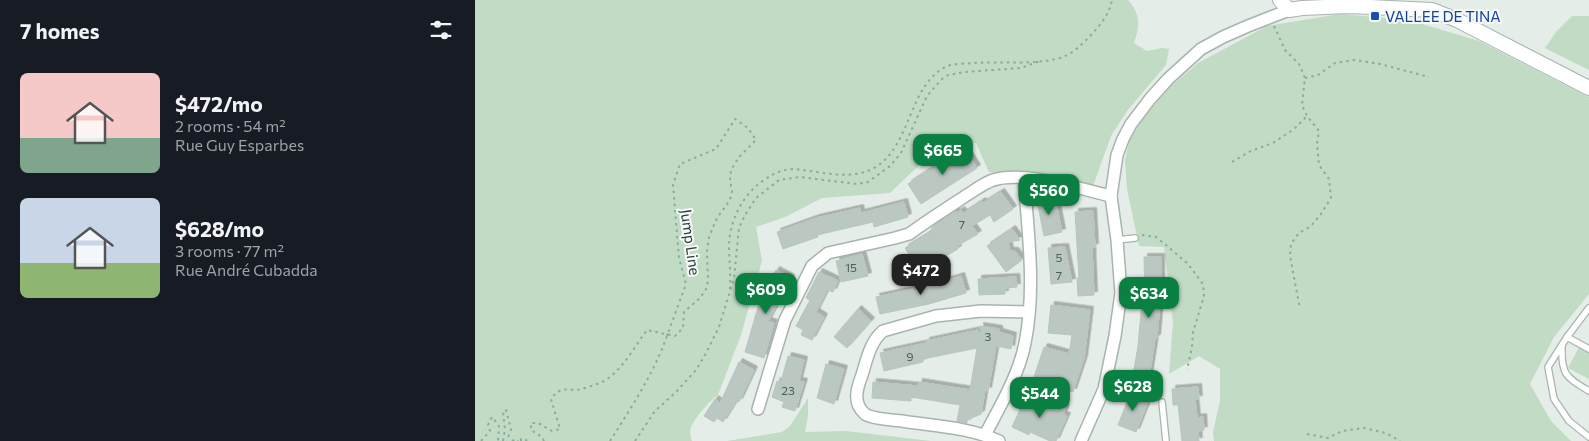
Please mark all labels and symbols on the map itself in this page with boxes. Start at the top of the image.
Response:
place label: VALLEE DE TINA [1385,7,1501,25]
marker: VALLEE DE TINA [1369,10,1381,22]
pin: $665 [913,134,973,176]
pin: $560 [1019,174,1079,216]
street label: Jump Line [677,208,705,276]
house number: 7 [959,217,965,231]
house number: 5 [1056,250,1063,264]
pin: $472 [891,254,951,296]
house number: 15 [845,260,857,274]
house number: 7 [1056,268,1062,282]
pin: $609 [736,272,796,315]
pin: $634 [1119,276,1179,319]
house number: 3 [985,329,992,343]
house number: 9 [906,349,914,363]
pin: $628 [1103,370,1163,412]
pin: $544 [1010,376,1070,419]
house number: 23 [781,383,795,397]

